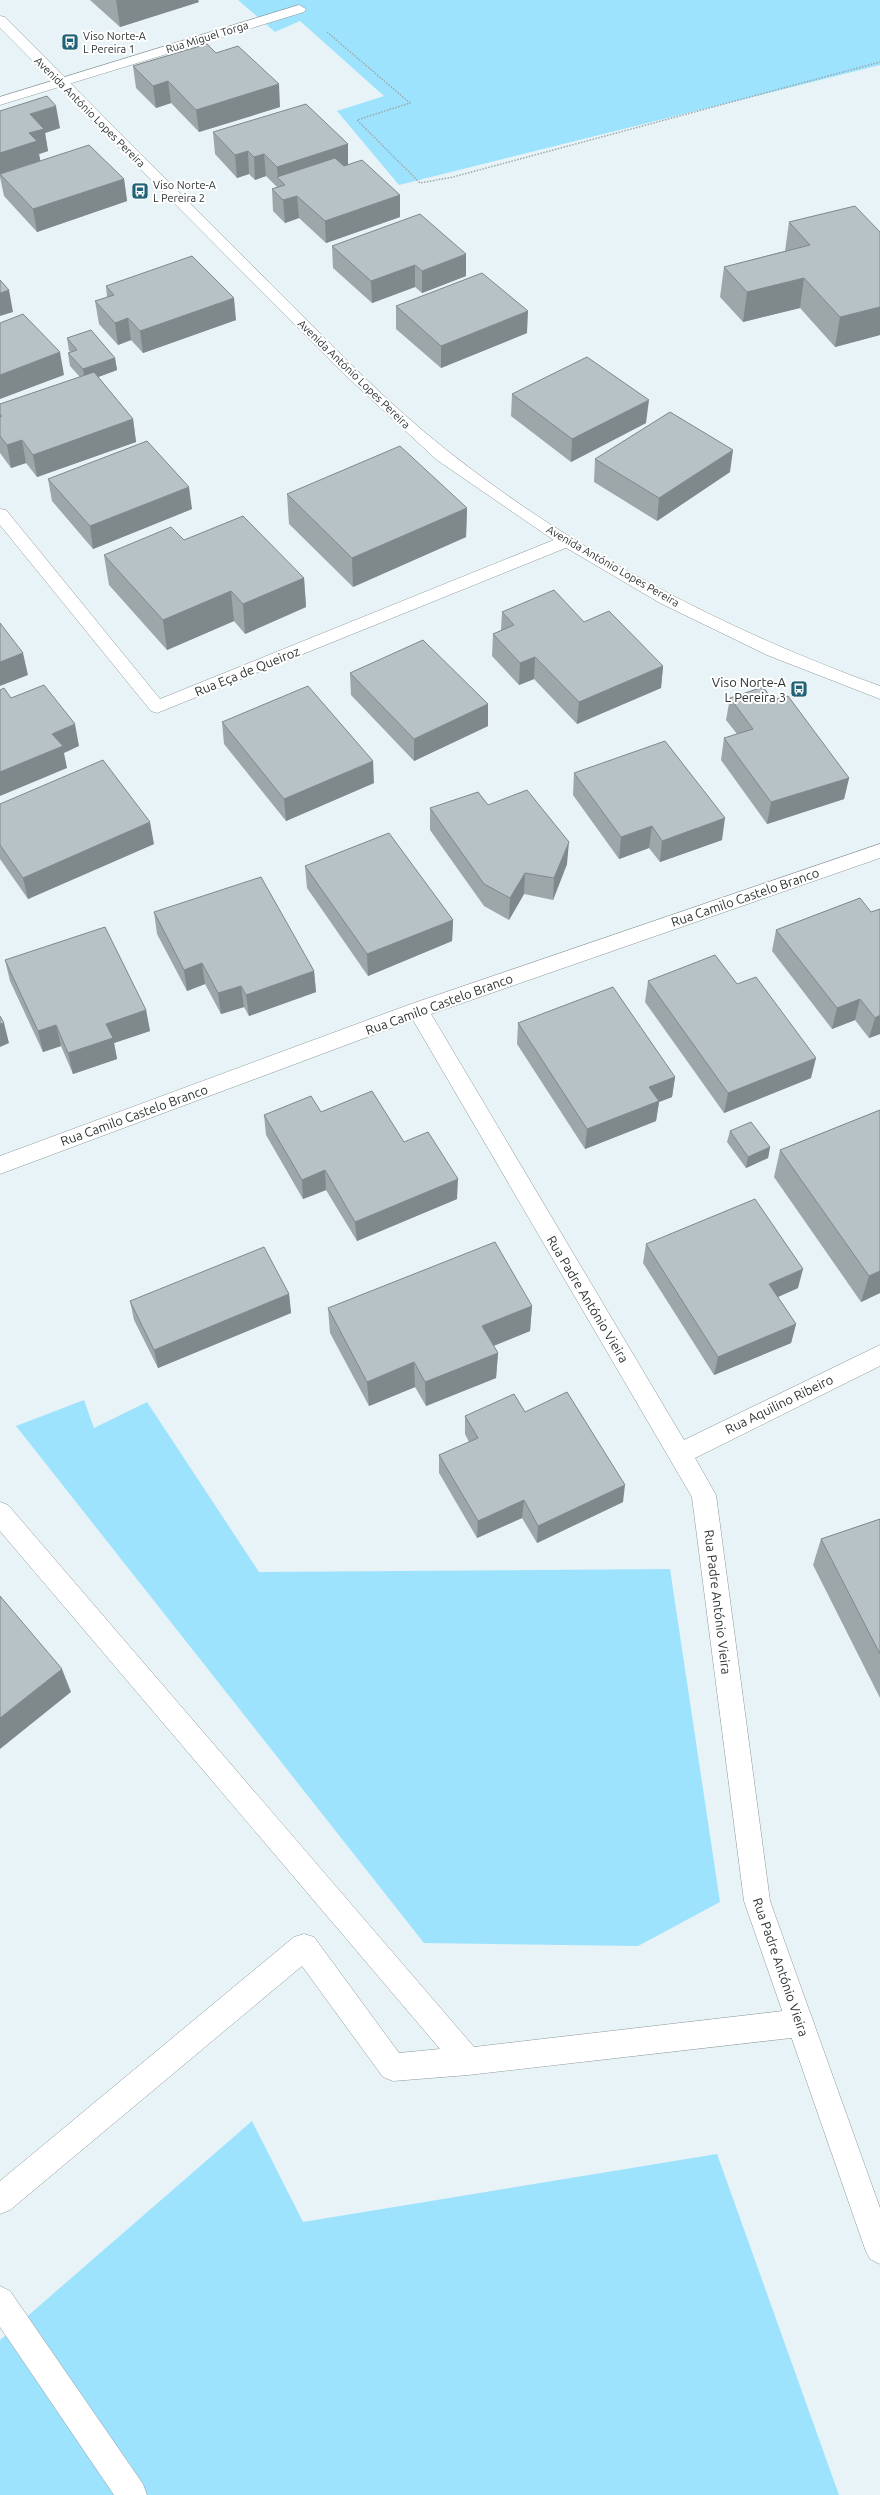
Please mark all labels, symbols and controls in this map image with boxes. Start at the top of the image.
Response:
street label: Rua Miguel Torga [164,19,250,55]
place label: Viso Norte-A L Pereira 1 [83,30,147,55]
bus stop icon: Viso Norte-A L Pereira 1 [60,32,80,52]
street label: Avenida António Lopes Pereira [32,54,148,170]
place label: Viso Norte-A L Pereira 2 [153,179,217,204]
bus stop icon: Viso Norte-A L Pereira 2 [130,181,150,201]
street label: Avenida António Lopes Pereira [296,317,412,431]
street label: Avenida António Lopes Pereira [545,523,681,609]
street label: Rua Eça de Queiroz [192,644,302,699]
place label: Viso Norte-A L Pereira 3 [712,675,787,704]
bus stop icon: Viso Norte-A L Pereira 3 [789,679,809,699]
street label: Rua Camilo Castelo Branco [669,865,821,929]
street label: Rua Camilo Castelo Branco [363,971,515,1037]
street label: Rua Camilo Castelo Branco [58,1082,210,1148]
street label: Rua Padre António Vieira [544,1233,632,1365]
street label: Rua Aquilino Ribeiro [723,1372,835,1436]
street label: Rua Padre António Vieira [702,1529,734,1675]
street label: Rua Padre António Vieira [751,1896,811,2038]

